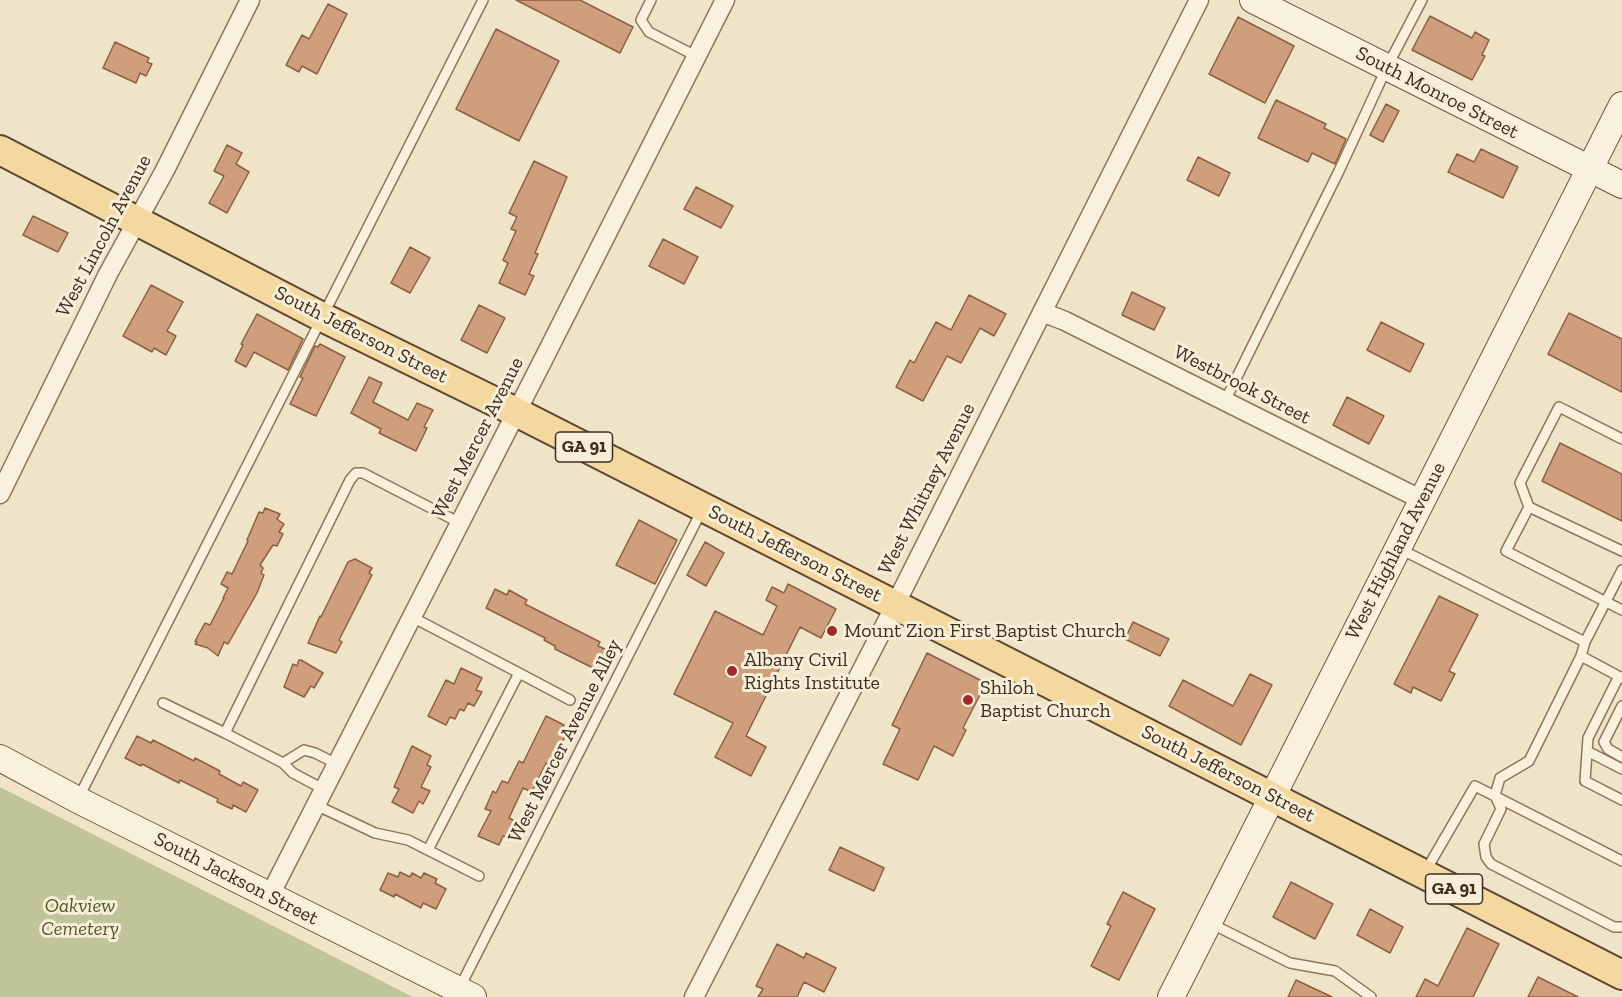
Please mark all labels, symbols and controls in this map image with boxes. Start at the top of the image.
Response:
street label: South Monroe Street [1352,42,1522,144]
street label: West Lincoln Avenue [51,151,157,321]
street label: South Jefferson Street [270,281,452,389]
street label: Westbrook Street [1169,340,1315,430]
street label: West Mercer Avenue [427,353,529,523]
street label: West Whitney Avenue [873,399,981,579]
road number: GA 91 [556,432,612,462]
street label: West Highland Avenue [1341,458,1451,644]
street label: South Jefferson Street [704,500,886,608]
place label: Mount Zion First Baptist Church [844,619,1126,643]
marker: Mount Zion First Baptist Church [825,624,839,638]
street label: West Mercer Avenue Alley [503,635,627,847]
place label: Albany Civil Rights Institute [744,648,880,695]
marker: Albany Civil Rights Institute [725,664,739,678]
place label: Shiloh Baptist Church [980,676,1111,723]
marker: Shiloh Baptist Church [961,693,975,707]
street label: South Jefferson Street [1137,720,1319,828]
street label: South Jackson Street [150,827,322,931]
road number: GA 91 [1426,874,1482,904]
park label: Oakview Cemetery [41,894,119,941]

